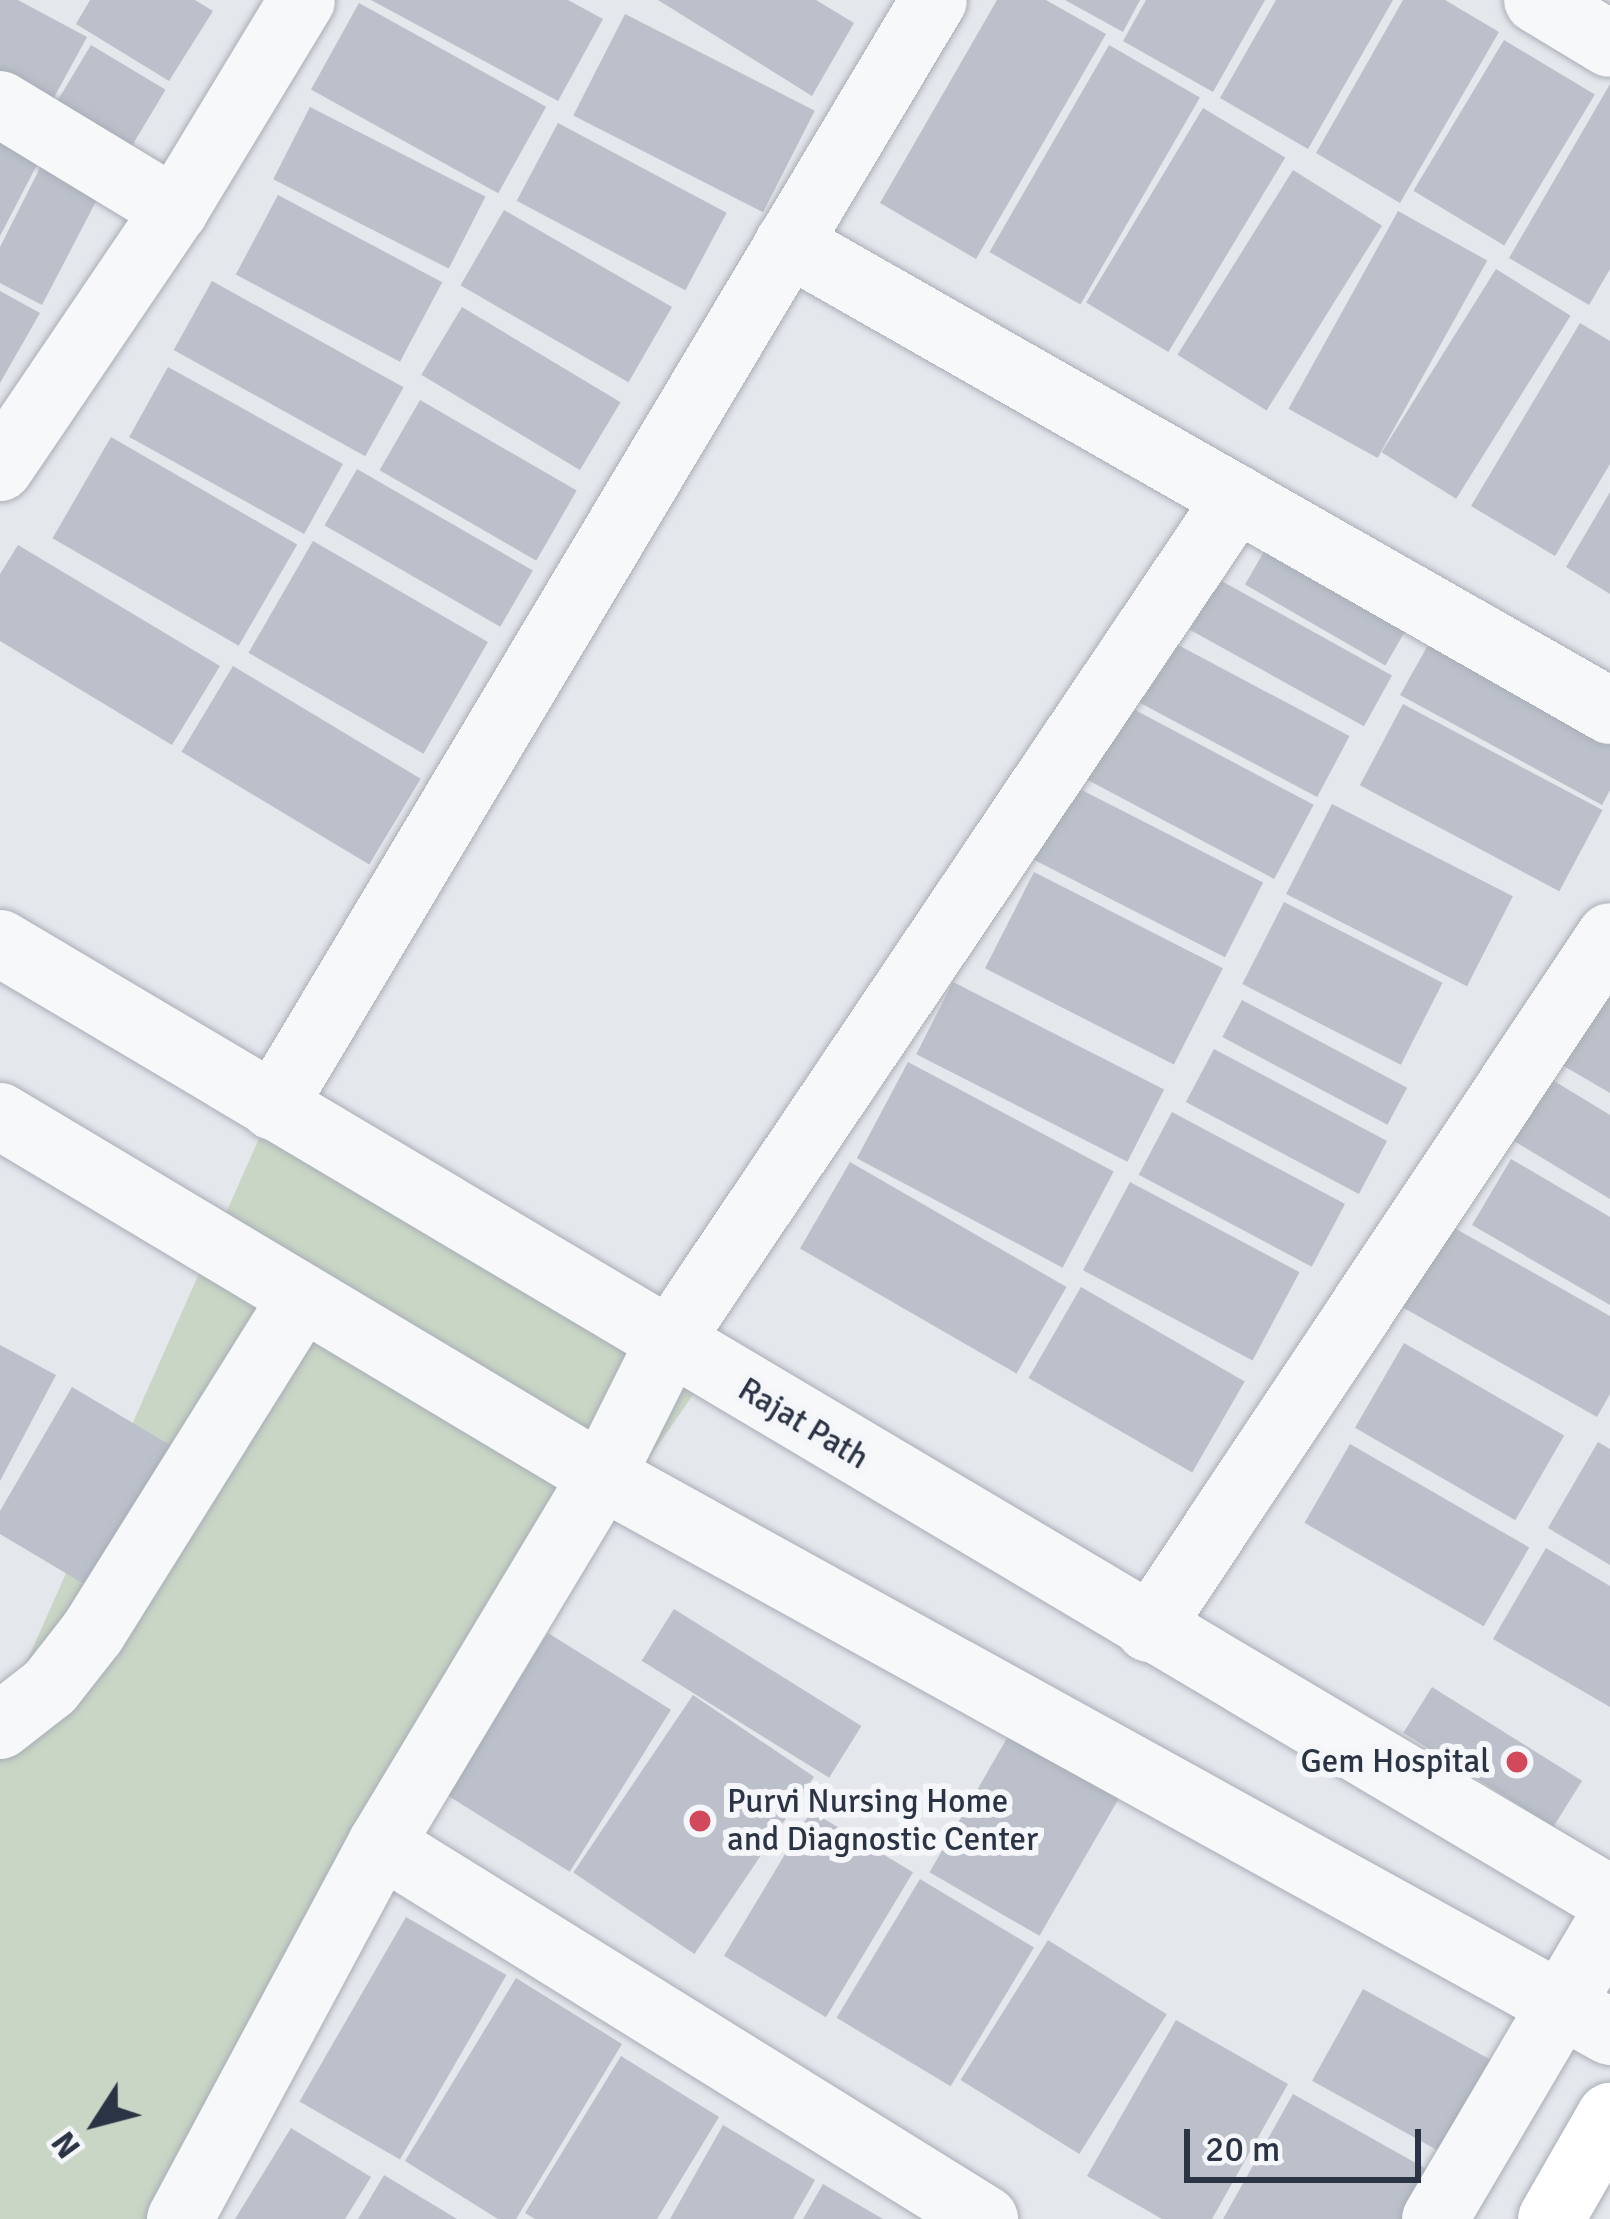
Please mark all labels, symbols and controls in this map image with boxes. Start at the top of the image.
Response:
street label: Rajat Path [731,1370,875,1478]
place label: Gem Hospital [1301,1742,1490,1782]
marker: Gem Hospital [1501,1746,1533,1778]
place label: Purvi Nursing Home and Diagnostic Center [727,1782,1038,1860]
marker: Purvi Nursing Home and Diagnostic Center [684,1805,716,1837]
north arrow [36,2063,156,2183]
scale bar [1190,2105,1427,2179]
text: N [43,2123,90,2166]
text: 20 m [1205,2127,1281,2172]

